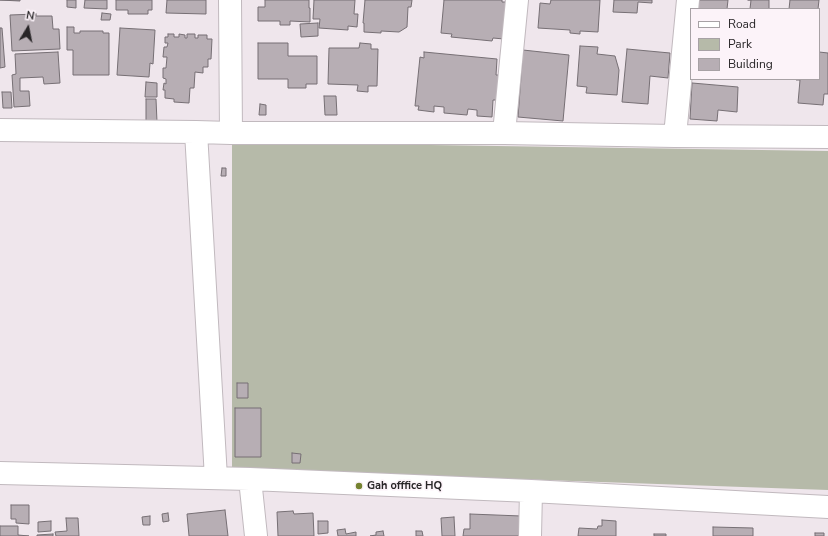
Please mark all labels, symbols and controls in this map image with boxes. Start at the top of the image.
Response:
north arrow [8,8,48,48]
text: N [25,8,36,24]
legend [690,8,820,80]
text: Road [728,16,756,32]
text: Park [728,36,752,52]
text: Building [728,56,773,72]
place label: Gah offfice HQ [367,479,442,493]
marker: Gah offfice HQ [354,481,364,491]

